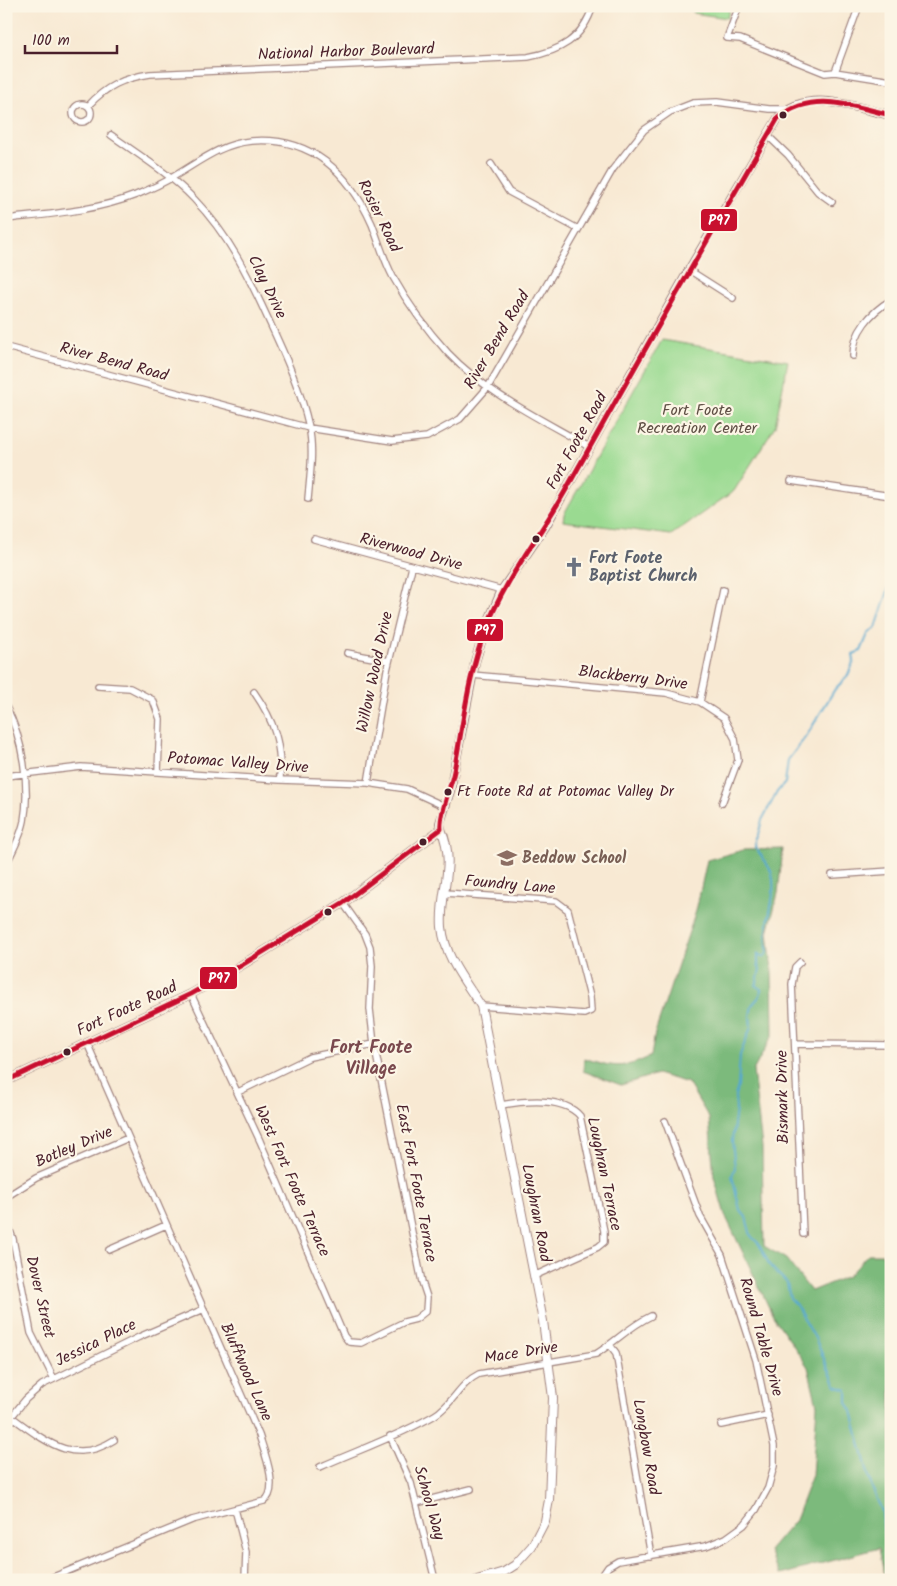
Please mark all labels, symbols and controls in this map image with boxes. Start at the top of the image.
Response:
scale bar [25,22,118,54]
text: 100 m [32,29,70,53]
street label: National Harbor Boulevard [257,36,436,68]
unlabelled marker [778,110,788,120]
street label: Rosier Road [351,175,408,258]
line badge: P97 [700,208,738,232]
text: P97 [708,210,730,232]
street label: Clay Drive [241,251,293,323]
street label: River Bend Road [458,285,537,394]
street label: River Bend Road [57,336,172,389]
street label: Fort Foote Road [540,387,615,494]
park label: Fort Foote Recreation Center [637,398,759,441]
street label: Riverwood Drive [357,526,465,578]
unlabelled marker [531,534,541,544]
place label: Fort Foote Baptist Church [589,546,697,589]
church icon: Fort Foote Baptist Church [563,556,585,578]
street label: Willow Wood Drive [350,609,400,735]
line badge: P97 [466,618,504,642]
text: P97 [474,620,496,642]
street label: Blackberry Drive [577,659,689,697]
street label: Potomac Valley Drive [167,746,309,780]
place label: Ft Foote Rd at Potomac Valley Dr [457,780,675,804]
marker: Ft Foote Rd at Potomac Valley Dr [443,787,453,797]
unlabelled marker [418,837,428,847]
place label: Beddow School [522,846,627,871]
school or university icon: Beddow School [496,847,518,869]
street label: Foundry Lane [464,869,556,901]
unlabelled marker [323,907,333,917]
line badge: P97 [199,966,238,990]
text: P97 [208,968,230,990]
street label: Fort Foote Road [73,974,182,1043]
district label: Fort Foote Village [330,1034,413,1084]
unlabelled marker [62,1047,72,1057]
street label: Bismark Drive [770,1050,796,1144]
street label: West Fort Foote Terrace [247,1101,337,1261]
street label: East Fort Foote Terrace [388,1102,444,1264]
street label: Loughran Terrace [580,1115,628,1233]
street label: Botley Drive [31,1119,117,1175]
street label: Loughran Road [514,1162,558,1265]
street label: Dover Street [18,1253,62,1341]
street label: Round Table Drive [732,1275,790,1399]
street label: Jessica Place [51,1313,141,1373]
street label: Bluffwood Lane [213,1319,279,1425]
street label: Mace Drive [482,1335,560,1371]
street label: Longbow Road [625,1397,667,1498]
street label: School Way [406,1463,452,1544]

